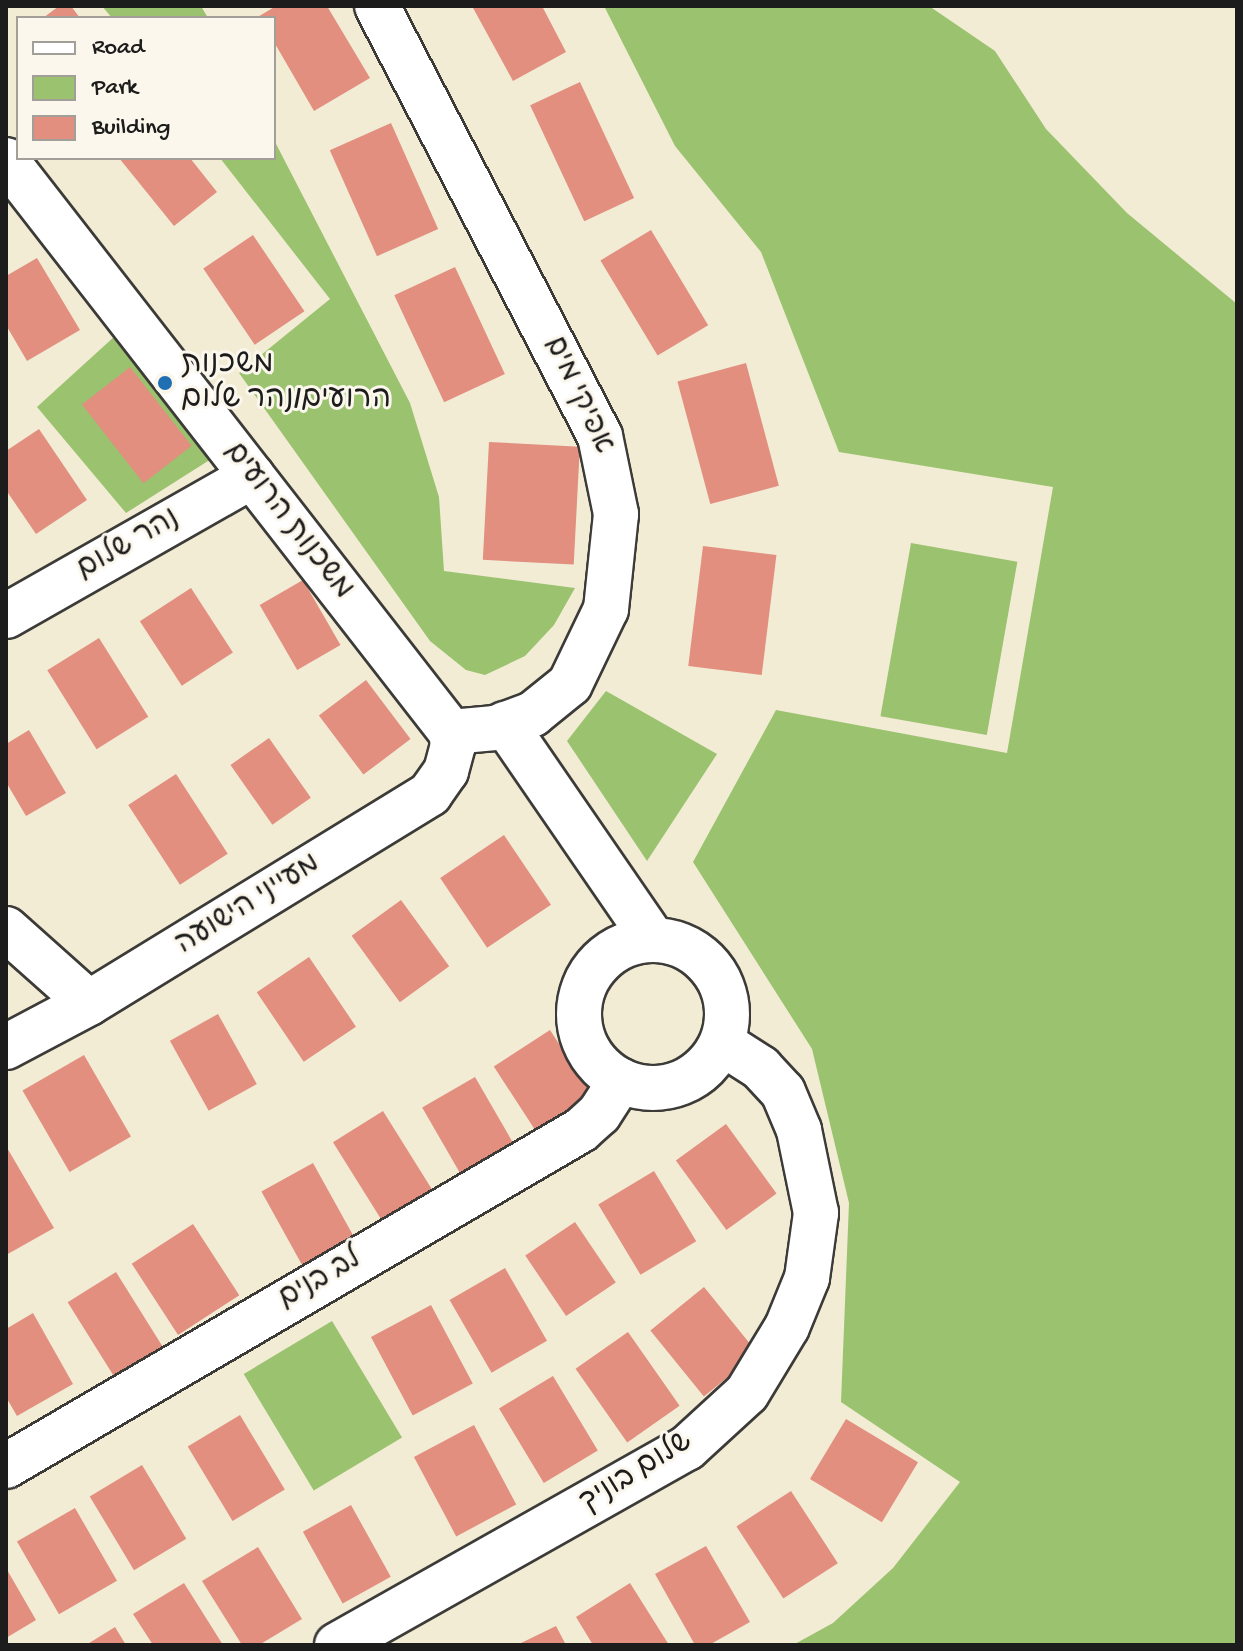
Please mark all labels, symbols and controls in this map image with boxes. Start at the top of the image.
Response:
legend [16,16,276,160]
text: Road [92,34,144,63]
text: Park [92,74,138,103]
text: Building [92,114,170,143]
street label: אפיקי מים [534,332,620,460]
place label: משכנות הרועים/נהר שלום [181,348,391,418]
marker: משכנות הרועים/נהר שלום [156,374,174,392]
street label: משכנות הרועים [214,436,360,608]
street label: נהר שלום [71,502,187,590]
street label: מעייני הישועה [170,847,328,965]
street label: לב בנים [273,1243,369,1319]
street label: שלום בוניך [574,1425,700,1523]

